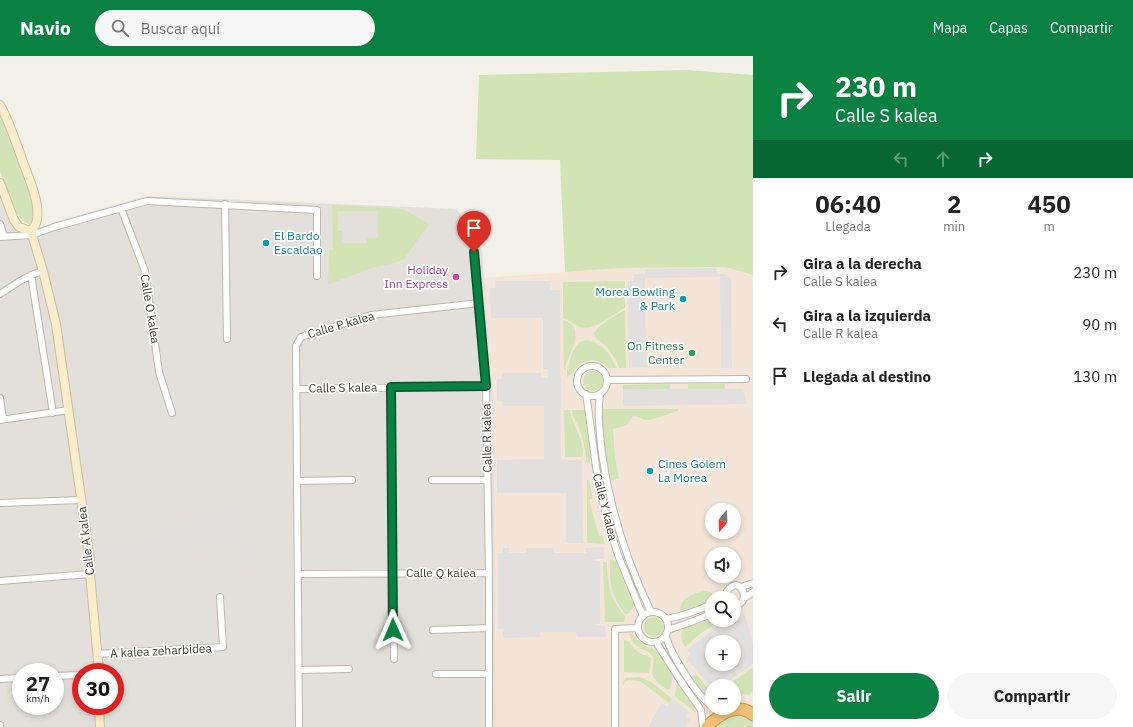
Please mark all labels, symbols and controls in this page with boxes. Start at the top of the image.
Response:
search box [95,10,375,46]
text: Navio [20,16,71,40]
icon: search [109,17,131,39]
text: Buscar aquí [141,19,220,38]
text: Mapa [933,19,967,37]
text: Capas [989,19,1028,37]
text: Compartir [1050,19,1113,37]
text: 230 m [835,68,917,105]
icon: right [769,72,821,124]
text: Calle S kalea [835,104,938,127]
icon: left [890,148,912,170]
icon: ahead [932,148,954,170]
icon: right [974,148,996,170]
text: 06:40 [815,188,881,220]
text: 2 [947,188,961,220]
text: 450 [1027,188,1071,220]
pin [457,211,491,252]
icon: arrive [463,217,485,239]
text: Llegada [825,218,871,235]
text: min [943,218,965,235]
text: m [1043,218,1055,235]
place label: El Bardo Escaldao [274,228,323,257]
marker: El Bardo Escaldao [261,238,271,248]
text: Gira a la derecha [803,254,922,273]
icon: right [769,261,791,283]
place label: Holiday Inn Express [384,262,448,291]
text: 230 m [1073,263,1117,282]
marker: Holiday Inn Express [451,272,461,282]
street label: Calle O kalea [138,273,163,345]
text: Calle S kalea [803,273,877,290]
place label: Morea Bowling & Park [595,284,676,313]
marker: Morea Bowling & Park [678,294,688,304]
text: Gira a la izquierda [803,306,931,325]
street label: Calle P kalea [306,308,377,341]
icon: left [769,313,791,335]
text: 90 m [1082,315,1117,334]
text: Calle R kalea [803,325,878,342]
place label: On Fitness Center [627,338,685,367]
marker: On Fitness Center [687,348,697,358]
icon: arrive [769,365,791,387]
text: Llegada al destino [803,367,931,386]
text: 130 m [1073,367,1117,386]
street label: Calle S kalea [309,379,378,396]
street label: Calle R kalea [478,403,495,473]
place label: Cines Golem La Morea [658,456,726,485]
marker: Cines Golem La Morea [645,466,655,476]
street label: Calle Y kalea [590,472,621,543]
north arrow [705,503,741,539]
map controls [705,503,741,715]
street label: Calle A kalea [74,505,97,576]
button: sound [705,547,741,583]
street label: Calle Q kalea [406,565,477,580]
button: search [705,591,741,627]
position arrow [372,609,414,651]
button: + [705,635,741,671]
street label: A kalea zeharbidea [110,640,213,661]
speed limit sign: 30 [72,663,124,715]
text: 27 [26,670,50,697]
button: Salir [769,673,939,719]
button: Compartir [947,673,1117,719]
button: − [705,679,741,715]
text: km/h [26,692,50,705]

